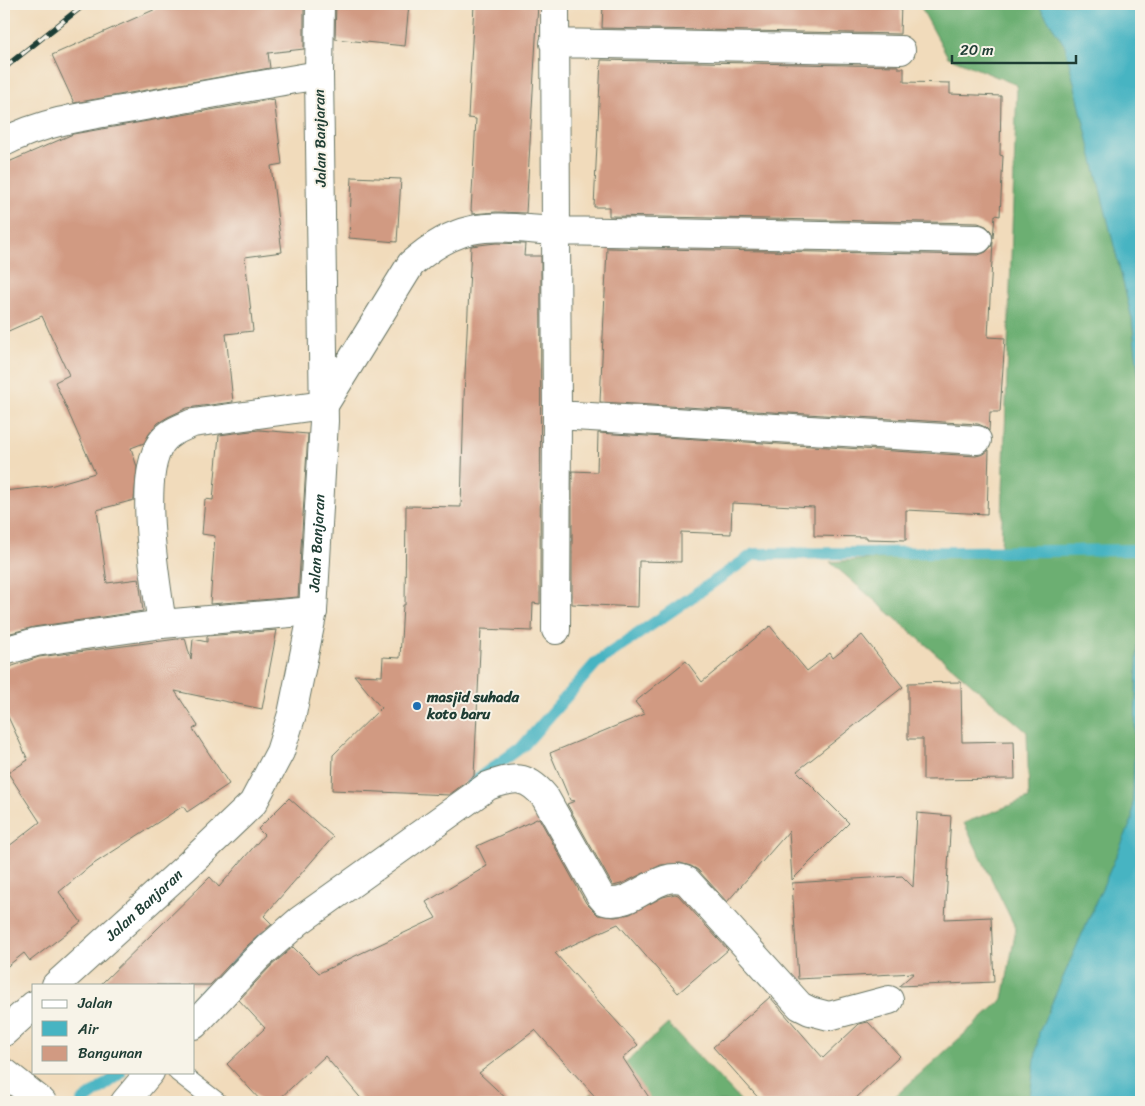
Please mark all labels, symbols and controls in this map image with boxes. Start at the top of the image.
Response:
scale bar [952,32,1076,64]
text: 20 m [960,37,994,63]
street label: Jalan Banjaran [306,89,334,188]
street label: Jalan Banjaran [301,493,333,594]
place label: masjid suhada koto baru [426,684,520,727]
marker: masjid suhada koto baru [411,700,423,712]
street label: Jalan Banjaran [98,863,189,948]
legend [32,984,195,1074]
text: Jalan [77,990,112,1016]
text: Air [77,1016,99,1042]
text: Bangunan [78,1040,142,1066]

